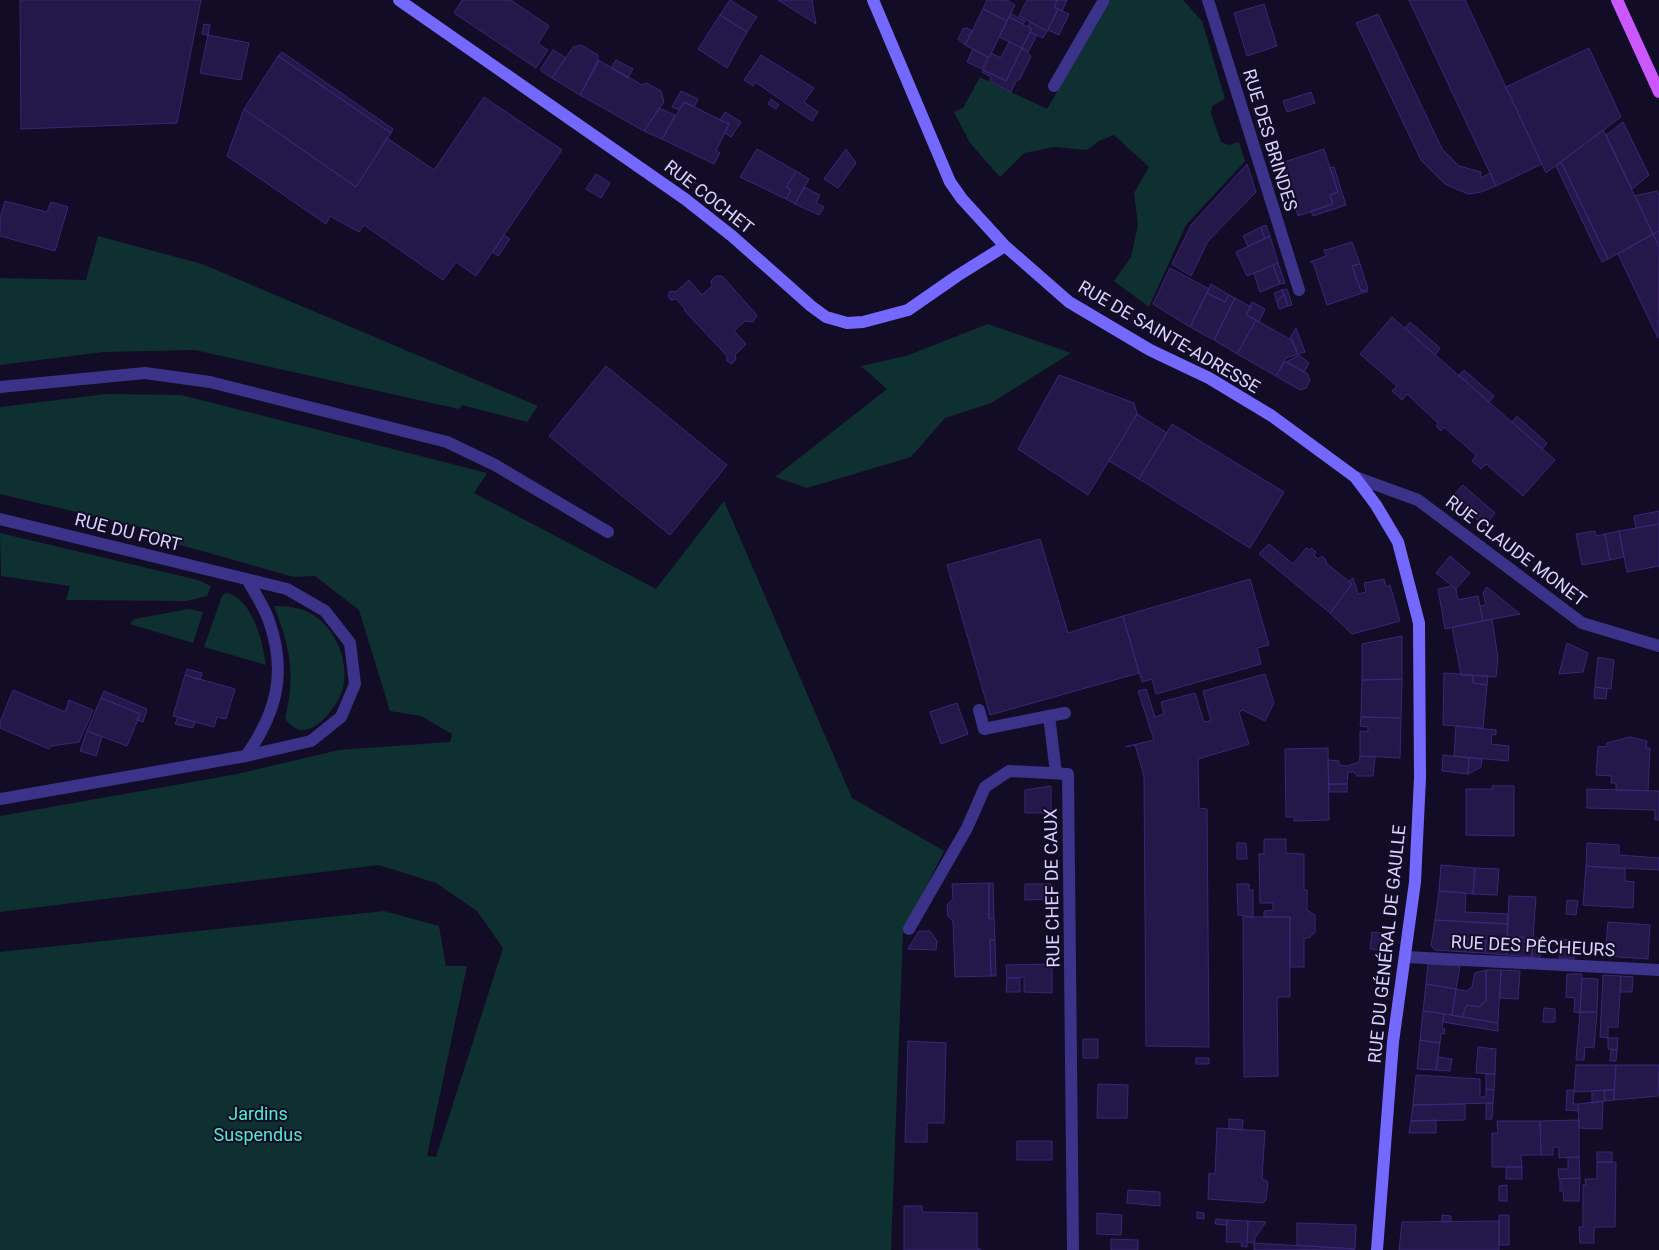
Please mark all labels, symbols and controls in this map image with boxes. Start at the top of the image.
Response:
street label: RUE DES BRINDES [1239,66,1302,214]
street label: RUE COCHET [661,155,758,238]
street label: RUE DE SAINTE-ADRESSE [1075,276,1264,397]
street label: RUE CLAUDE MONET [1442,491,1591,611]
street label: RUE DU FORT [73,508,184,555]
street label: RUE CHEF DE CAUX [1040,808,1063,968]
street label: RUE DU GÉNÉRAL DE GAULLE [1364,824,1409,1064]
street label: RUE DES PÊCHEURS [1450,931,1616,960]
park label: Jardins Suspendus [214,1103,302,1145]

